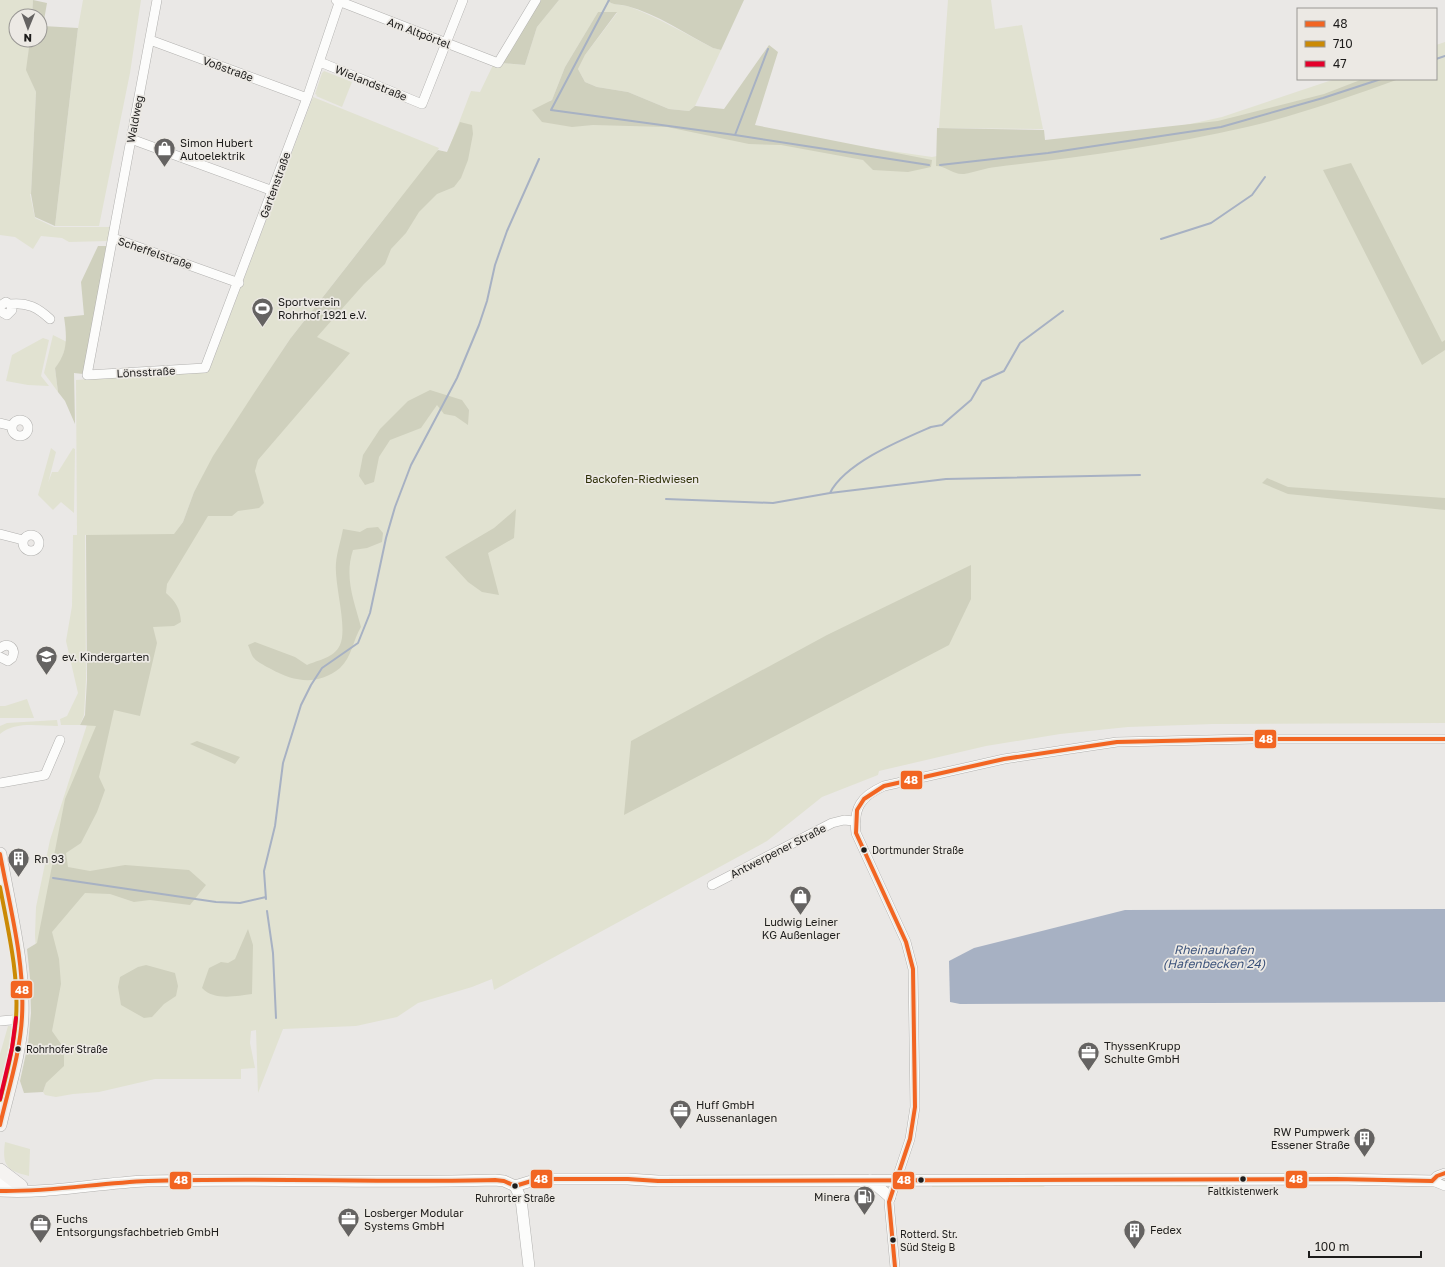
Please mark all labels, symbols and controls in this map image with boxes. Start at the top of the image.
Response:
north arrow [8,8,48,48]
legend [1297,8,1437,80]
street label: Am Altpörtel [386,14,453,51]
text: 48 [1333,16,1348,31]
text: N [24,32,32,45]
text: 710 [1333,36,1353,51]
street label: Voßstraße [201,53,255,84]
text: 47 [1333,56,1347,71]
street label: Wielandstraße [333,62,409,103]
street label: Waldweg [124,94,146,144]
shop icon: Simon Hubert Autoelektrik [152,136,178,169]
place label: Simon Hubert Autoelektrik [180,136,253,162]
street label: Gartenstraße [257,150,293,220]
street label: Scheffelstraße [116,234,194,271]
sports icon: Sportverein Rohrhof 1921 e.V. [249,295,275,328]
place label: Sportverein Rohrhof 1921 e.V. [278,295,367,321]
street label: Lönsstraße [116,363,176,380]
park label: Backofen-Riedwiesen [585,472,699,485]
school or university icon: ev. Kindergarten [33,644,59,677]
place label: ev. Kindergarten [62,650,149,663]
line badge: 48 [1254,729,1277,749]
text: 48 [1259,732,1273,745]
line badge: 48 [900,770,923,790]
text: 48 [904,773,918,786]
street label: Antwerpener Straße [728,821,828,880]
place label: Dortmunder Straße [872,844,964,856]
marker: Dortmunder Straße [859,845,869,855]
building icon: Rn 93 [5,846,31,879]
place label: Rn 93 [34,852,64,865]
shop icon: Ludwig Leiner KG Außenlager [788,883,814,916]
place label: Ludwig Leiner KG Außenlager [762,915,841,941]
water label: Rheinauhafen (Hafenbecken 24) [1163,942,1266,971]
line badge: 48 [10,980,33,999]
text: 48 [15,983,29,996]
office icon: ThyssenKrupp Schulte GmbH [1075,1039,1101,1072]
place label: ThyssenKrupp Schulte GmbH [1104,1039,1181,1065]
place label: Rohrhofer Straße [26,1043,108,1055]
marker: Rohrhofer Straße [13,1044,23,1054]
office icon: Huff GmbH Aussenanlagen [667,1098,693,1131]
place label: Huff GmbH Aussenanlagen [696,1098,777,1124]
place label: RW Pumpwerk Essener Straße [1271,1125,1350,1151]
building icon: RW Pumpwerk Essener Straße [1352,1125,1378,1158]
line badge: 48 [530,1169,553,1189]
line badge: 48 [1285,1170,1308,1189]
line badge: 48 [169,1171,192,1190]
line badge: 48 [892,1171,915,1190]
text: 48 [534,1172,548,1185]
text: 48 [1289,1172,1303,1185]
text: 48 [174,1173,188,1186]
text: 48 [897,1173,911,1186]
marker: Faltkistenwerk [1238,1174,1248,1184]
unlabelled marker [916,1175,926,1185]
marker: Ruhrorter Straße [510,1181,520,1191]
fuel station icon: Minera [852,1184,878,1217]
place label: Faltkistenwerk [1207,1185,1279,1197]
place label: Minera [814,1190,850,1203]
place label: Ruhrorter Straße [475,1192,555,1204]
office icon: Losberger Modular Systems GmbH [336,1206,362,1239]
place label: Losberger Modular Systems GmbH [364,1206,464,1232]
office icon: Fuchs Entsorgungsfachbetrieb GmbH [28,1212,54,1245]
place label: Fuchs Entsorgungsfachbetrieb GmbH [56,1212,219,1238]
building icon: Fedex [1122,1217,1148,1250]
place label: Fedex [1150,1223,1182,1236]
place label: Rotterd. Str. Süd Steig B [900,1228,958,1253]
scale bar [1309,1233,1421,1259]
marker: Rotterd. Str. Süd Steig B [888,1235,898,1245]
text: 100 m [1315,1239,1349,1254]

